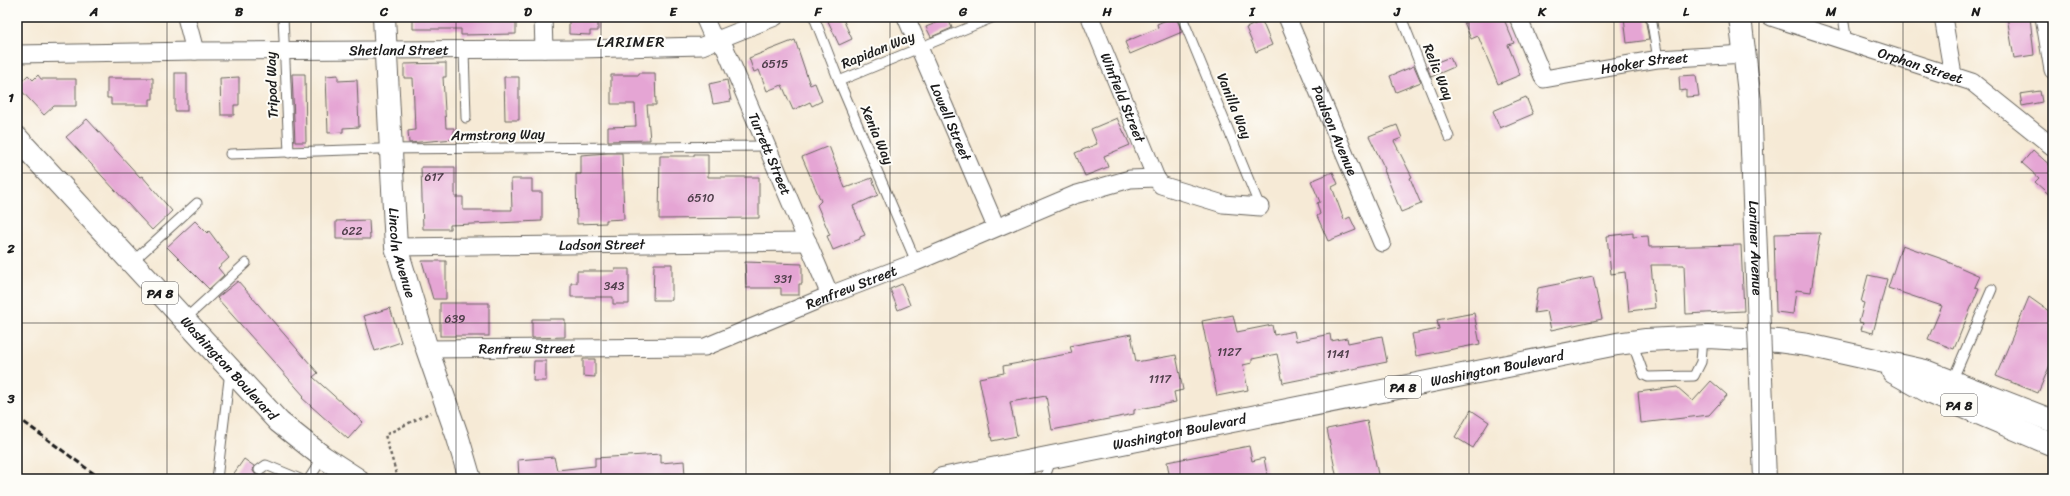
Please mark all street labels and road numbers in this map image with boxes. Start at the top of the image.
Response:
street label: Rapidan Way [837,24,919,76]
street label: Shetland Street [349,37,449,63]
street label: Relic Way [1415,40,1461,105]
street label: Orphan Street [1874,40,1966,91]
street label: Hooker Street [1599,45,1689,81]
street label: Winfield Street [1093,49,1153,148]
street label: Tripod Way [258,50,286,119]
street label: Vanilla Way [1209,69,1259,144]
street label: Lowell Street [923,79,979,166]
street label: Paulson Avenue [1304,81,1365,180]
street label: Xenia Way [853,100,901,169]
street label: Turrett Street [741,108,799,199]
street label: Armstrong Way [450,122,546,148]
street label: Larimer Avenue [1741,200,1770,296]
street label: Lincoln Avenue [381,207,423,301]
street label: Ladson Street [559,231,646,258]
street label: Renfrew Street [802,258,901,316]
road number: PA 8 [142,282,178,304]
street label: Washington Boulevard [174,310,285,427]
street label: Renfrew Street [479,335,575,361]
street label: Washington Boulevard [1428,342,1567,394]
road number: PA 8 [1385,376,1421,398]
road number: PA 8 [1941,394,1977,416]
street label: Washington Boulevard [1110,406,1250,457]

